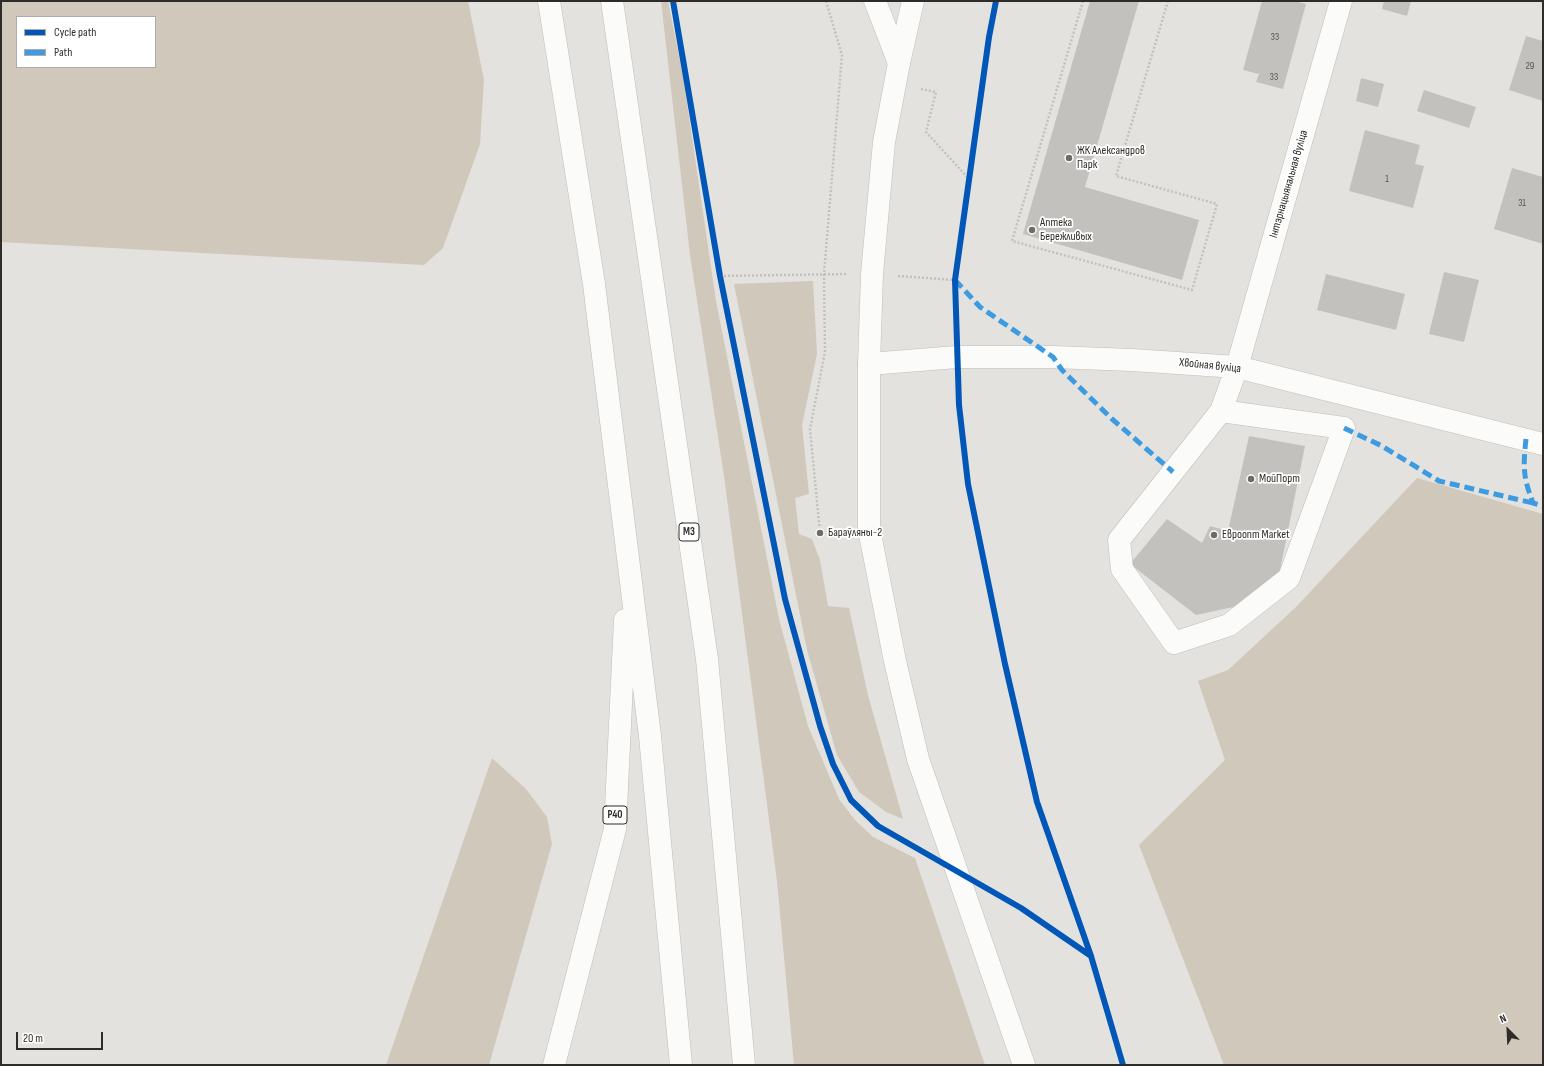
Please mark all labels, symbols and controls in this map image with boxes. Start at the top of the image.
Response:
legend [16,16,156,68]
text: Cycle path [54,25,96,40]
house number: 33 [1271,31,1279,43]
text: Path [54,45,72,60]
house number: 29 [1526,60,1534,72]
house number: 33 [1270,71,1278,83]
street label: Інтэрнацыянальная вуліца [1267,128,1311,240]
place label: ЖК Александров Парк [1077,144,1145,172]
marker: ЖК Александров Парк [1064,153,1074,163]
house number: 1 [1385,173,1389,185]
house number: 31 [1518,197,1526,209]
place label: Аптека Бережливых [1040,216,1092,244]
marker: Аптека Бережливых [1027,225,1037,235]
street label: Хвойная вуліца [1178,356,1242,376]
place label: МойПорт [1259,472,1300,486]
marker: МойПорт [1246,474,1256,484]
road number: М3 [679,523,699,541]
place label: Бараўляны-2 [828,526,882,540]
marker: Бараўляны-2 [815,528,825,538]
place label: Евроопт Market [1222,528,1290,542]
marker: Евроопт Market [1209,530,1219,540]
road number: Р40 [603,806,627,824]
north arrow [1488,1010,1528,1050]
text: N [1498,1011,1508,1026]
scale bar [18,1024,105,1050]
text: 20 m [23,1031,43,1046]

